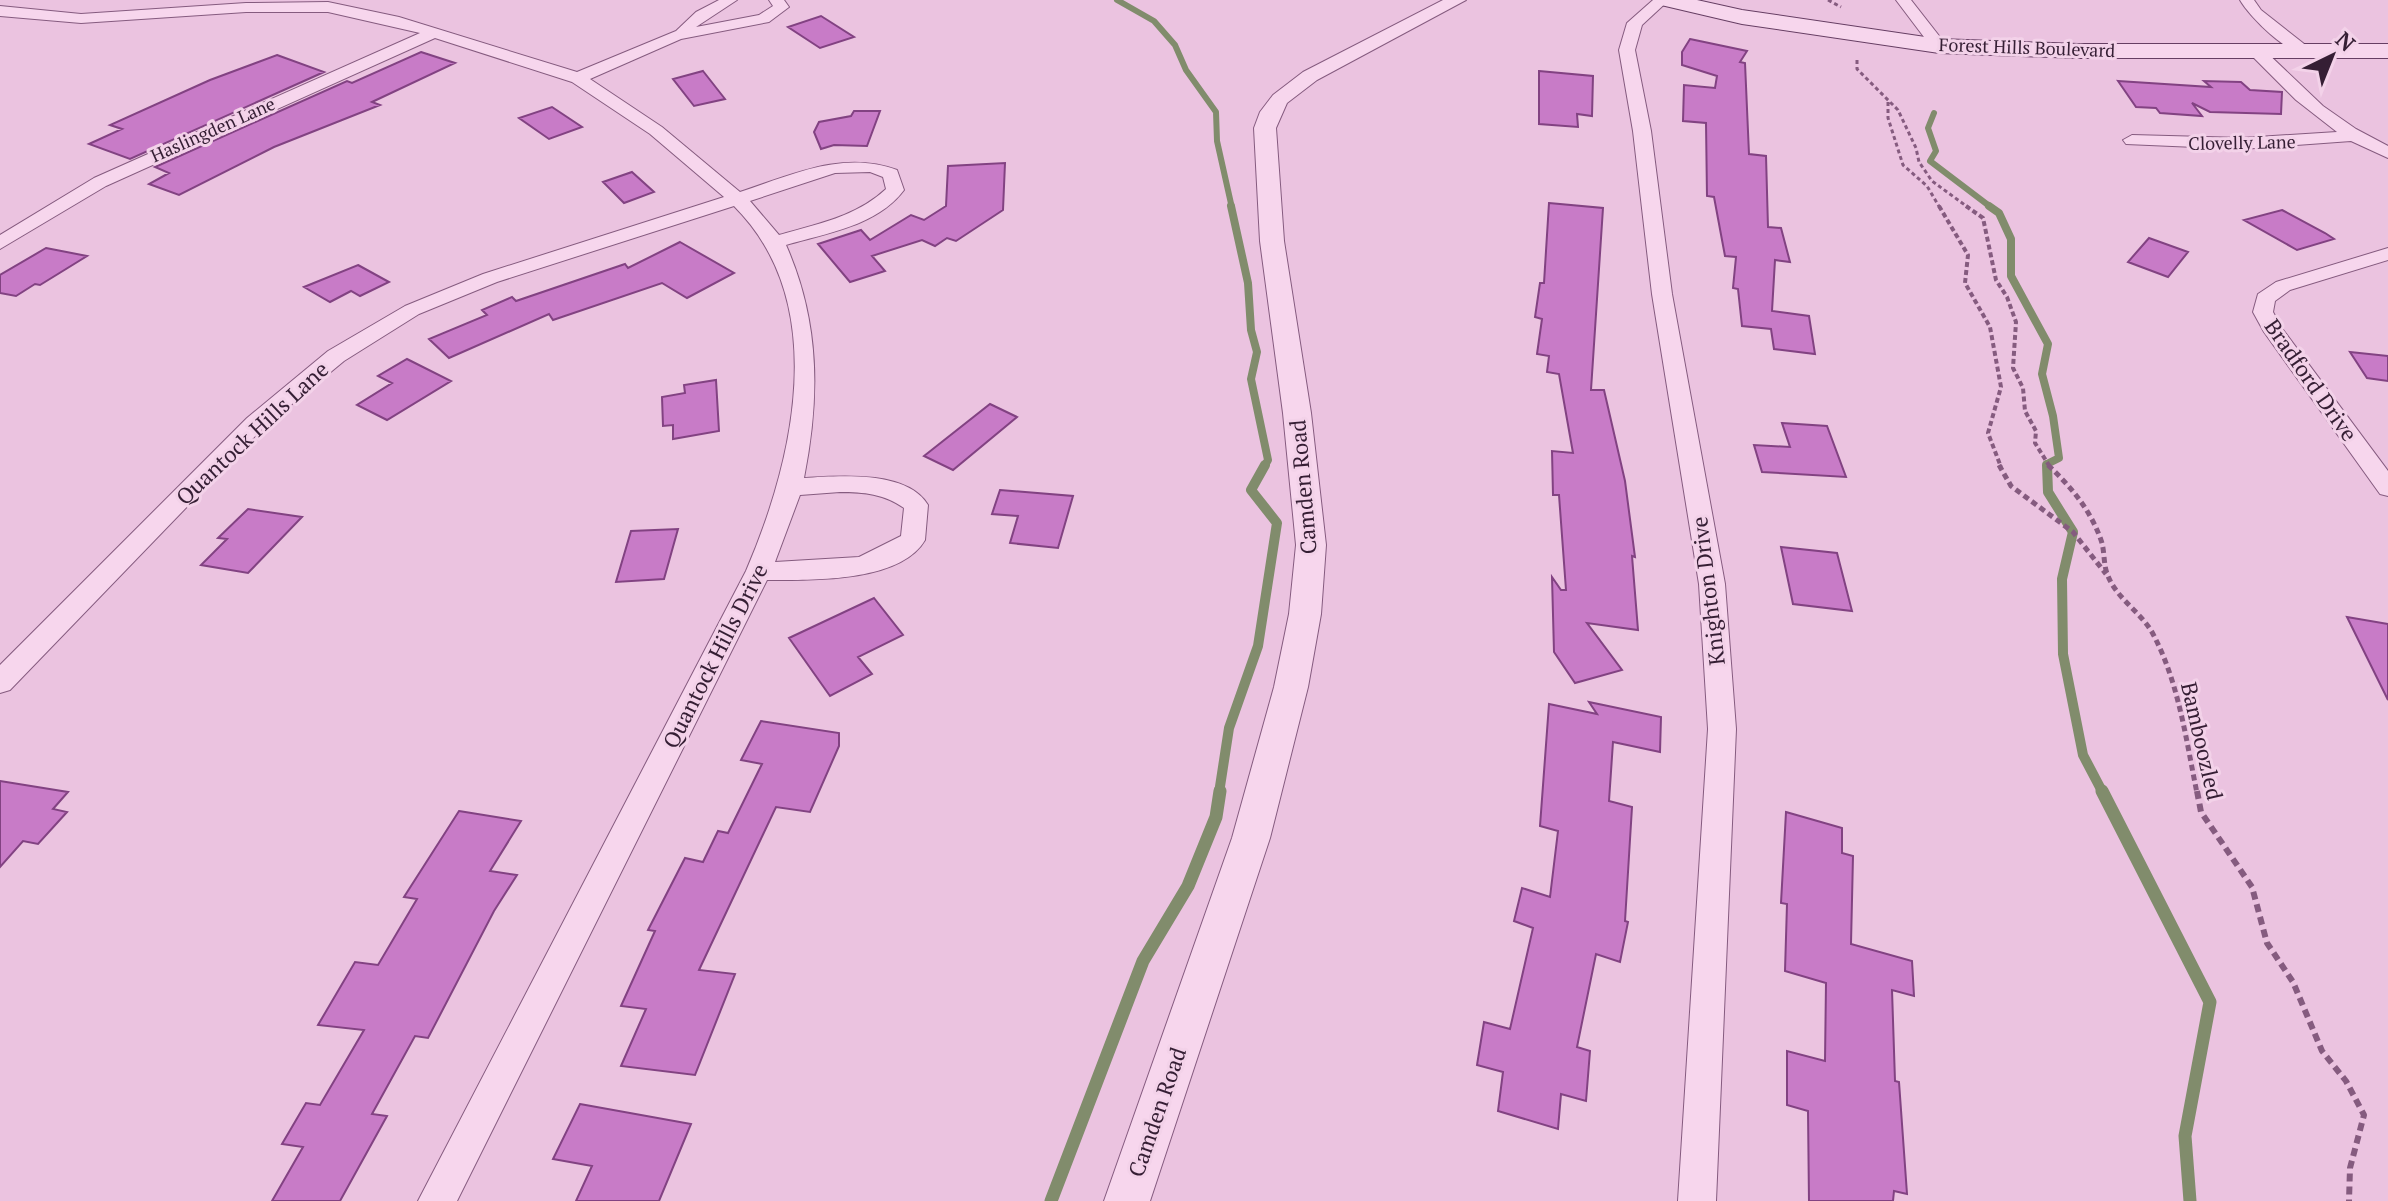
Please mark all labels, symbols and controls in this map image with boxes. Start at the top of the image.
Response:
north arrow [2292,16,2372,96]
text: N [2330,25,2362,58]
street label: Forest Hills Boulevard [1938,32,2116,62]
street label: Haslingden Lane [147,91,279,167]
street label: Clovelly Lane [2188,129,2296,155]
street label: Bradford Drive [2258,313,2364,447]
street label: Quantock Hills Lane [169,354,334,511]
street label: Camden Road [1282,419,1323,556]
street label: Knighton Drive [1684,515,1731,667]
street label: Quantock Hills Drive [655,558,774,753]
street label: Bamboozled [2175,679,2230,803]
street label: Camden Road [1121,1043,1192,1180]

